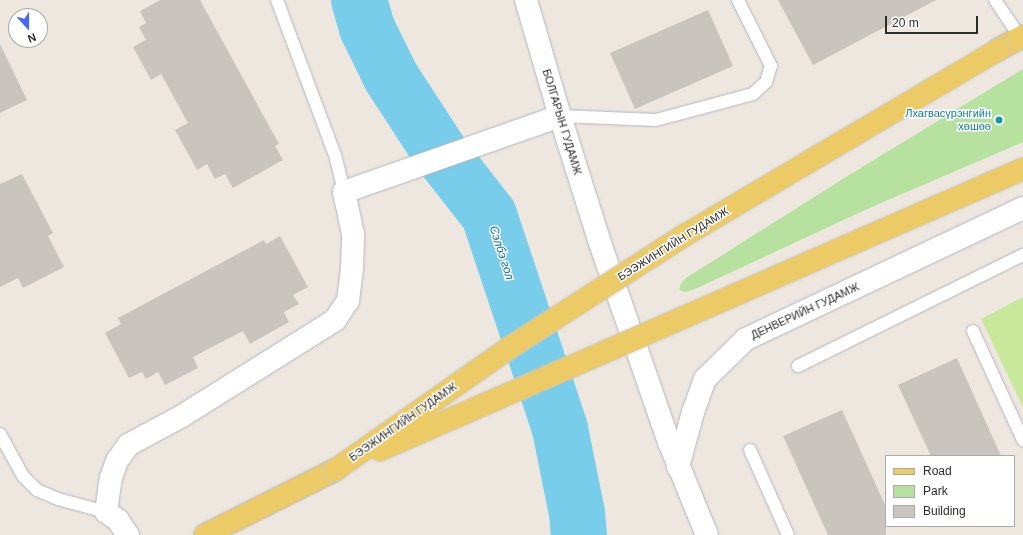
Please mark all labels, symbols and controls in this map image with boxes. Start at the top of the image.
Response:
north arrow [8,8,48,48]
scale bar [887,8,980,34]
text: 20 m [892,16,919,30]
text: N [26,31,38,45]
street label: БОЛГАРЫН ГУДАМЖ [540,68,584,176]
place label: Лхагвасүрэнгийн хөшөө [905,107,991,133]
marker: Лхагвасүрэнгийн хөшөө [994,115,1004,125]
street label: БЭЭЖИНГИЙН ГУДАМЖ [615,204,731,284]
water label: Сэлбэ гол [485,224,517,282]
street label: ДЕНВЕРИЙН ГУДАМЖ [749,280,861,342]
street label: БЭЭЖИНГИЙН ГУДАМЖ [347,380,459,464]
legend [885,455,1015,527]
text: Road [923,464,952,478]
text: Park [923,484,948,498]
text: Building [923,504,966,518]

